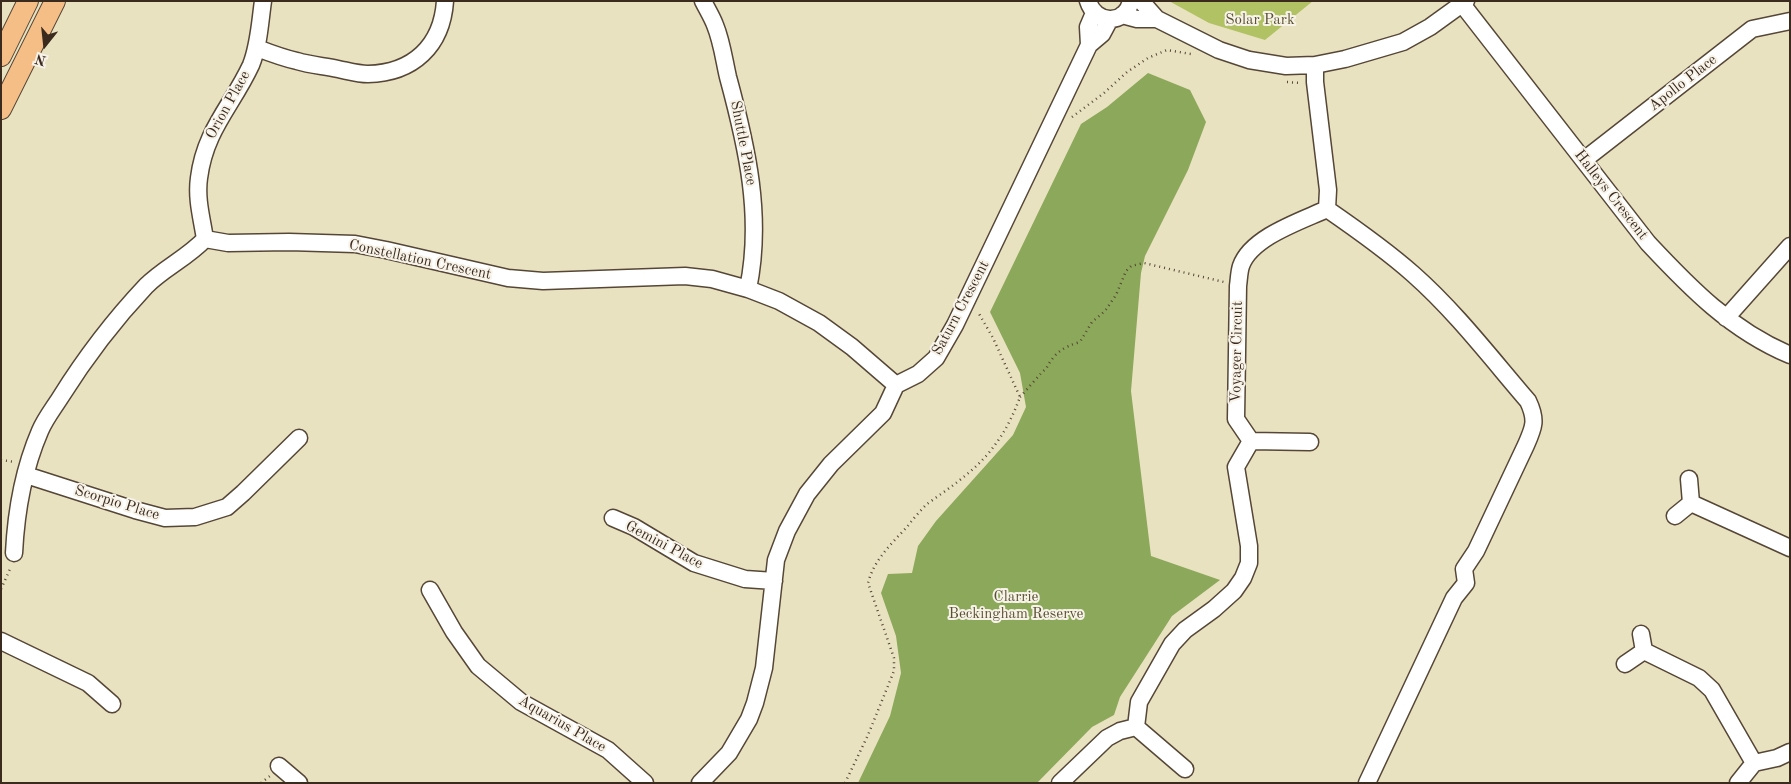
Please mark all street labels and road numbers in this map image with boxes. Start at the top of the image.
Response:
street label: Apollo Place [1645,51,1721,115]
street label: Orion Place [202,68,254,142]
street label: Shuttle Place [726,99,760,187]
street label: Halleys Crescent [1570,146,1652,244]
street label: Constellation Crescent [347,236,493,284]
street label: Saturn Crescent [928,257,994,359]
street label: Voyager Circuit [1227,301,1247,403]
street label: Scorpio Place [72,482,162,524]
street label: Gemini Place [622,517,706,573]
street label: Aquarius Place [515,692,609,756]

